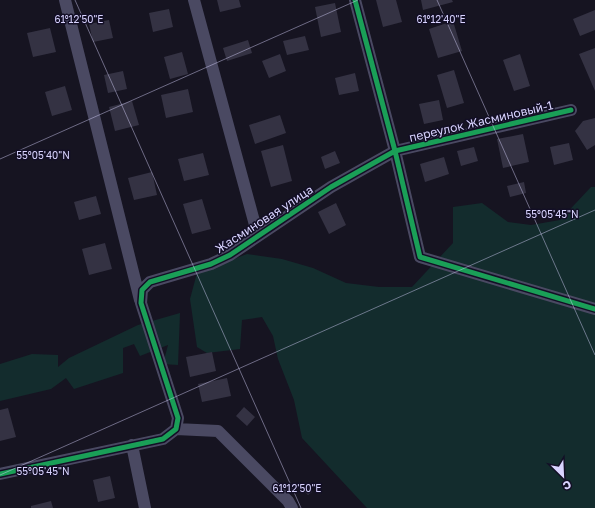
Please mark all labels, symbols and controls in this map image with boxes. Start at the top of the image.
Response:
text: 61°12'50"E [55,13,103,25]
text: 61°12'40"E [416,13,466,25]
street label: переулок Жасминовый-1 [408,97,555,145]
text: 55°05'40"N [16,149,70,161]
street label: Жасминовая улица [212,182,316,256]
text: 55°05'45"N [525,208,579,220]
north arrow [543,456,583,496]
text: 55°05'45"N [16,465,70,477]
text: С [561,478,573,493]
text: 61°12'50"E [273,482,321,494]

